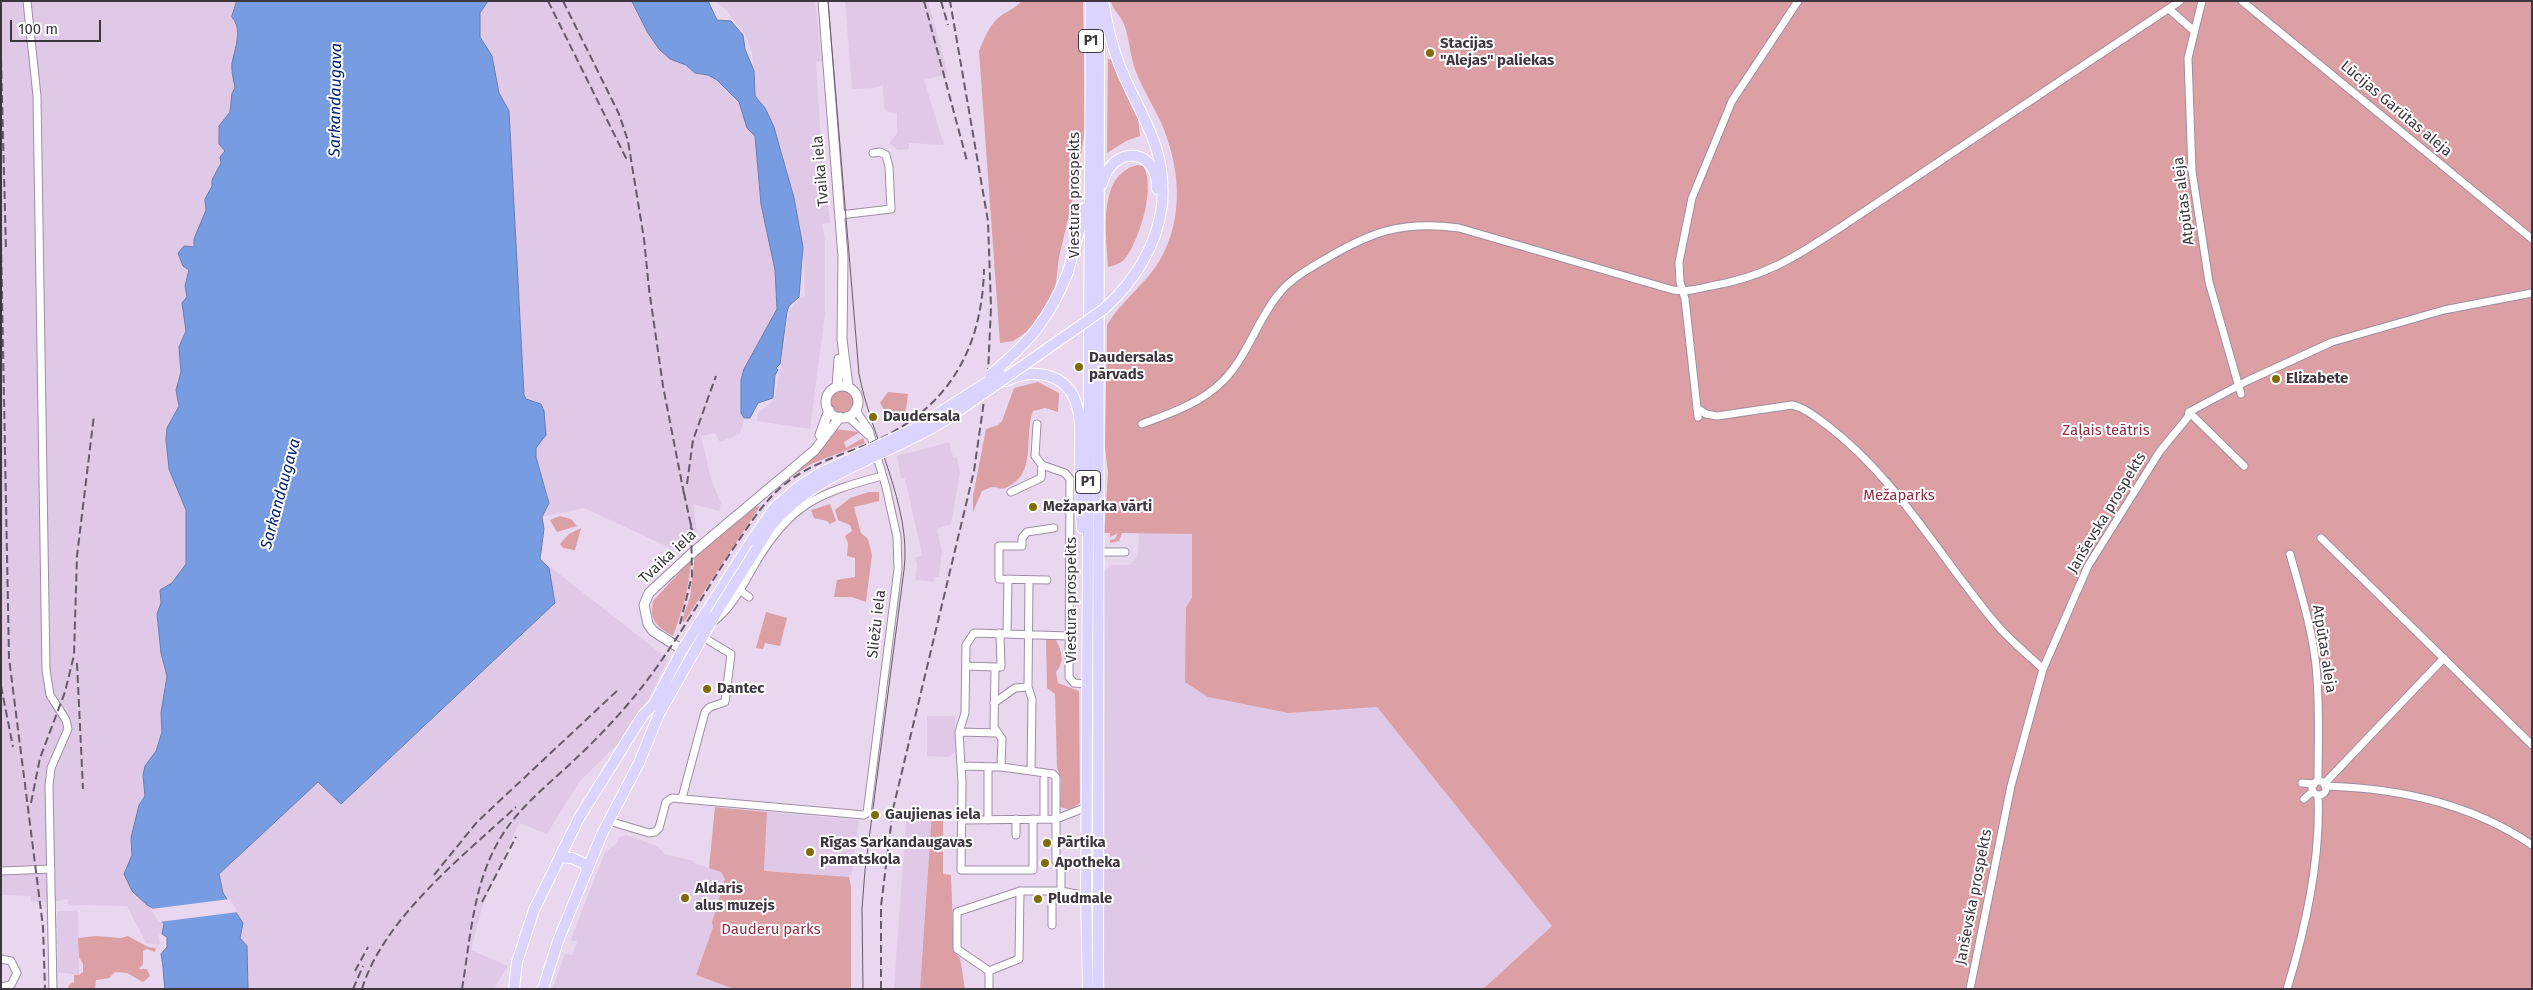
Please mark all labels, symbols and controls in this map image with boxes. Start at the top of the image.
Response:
scale bar [12,10,104,42]
text: 100 m [18,20,58,38]
road number: P1 [1078,29,1104,52]
place label: Stacijas "Alejas" paliekas [1440,35,1554,70]
water label: Sarkandaugava [325,43,347,157]
marker: Stacijas "Alejas" paliekas [1424,47,1436,59]
street label: Lūcijas Garūtas aleja [2337,57,2455,161]
street label: Viestura prospekts [1066,132,1084,258]
street label: Tvaika iela [809,135,833,207]
street label: Atpūtas aleja [2170,156,2198,246]
place label: Daudersalas pārvads [1089,349,1173,384]
marker: Daudersalas pārvads [1073,361,1085,373]
place label: Elizabete [2286,370,2348,388]
marker: Elizabete [2270,373,2282,385]
place label: Daudersala [883,408,960,426]
marker: Daudersala [867,411,879,423]
park label: Zaļais teātris [2062,422,2150,440]
water label: Sarkandaugava [257,437,305,551]
street label: Janševska prospekts [2064,449,2150,577]
road number: P1 [1076,471,1100,494]
park label: Mežaparks [1863,487,1935,505]
place label: Mežaparka vārti [1043,498,1152,516]
marker: Mežaparka vārti [1027,501,1039,513]
street label: Tvaika iela [636,526,700,588]
street label: Viestura prospekts [1063,537,1081,663]
street label: Sliežu iela [864,589,890,659]
street label: Atpūtas aleja [2308,604,2340,694]
place label: Dantec [717,680,764,698]
marker: Dantec [701,683,713,695]
place label: Gaujienas iela [885,806,981,824]
marker: Gaujienas iela [869,809,881,821]
street label: Janševska prospekts [1952,828,1996,966]
place label: Rīgas Sarkandaugavas pamatskola [820,834,972,869]
place label: Pārtika [1057,834,1106,852]
marker: Pārtika [1041,837,1053,849]
marker: Rīgas Sarkandaugavas pamatskola [804,846,816,858]
place label: Apotheka [1055,854,1121,872]
marker: Apotheka [1039,857,1051,869]
place label: Aldaris alus muzejs [695,880,775,915]
place label: Pludmale [1048,890,1112,908]
marker: Aldaris alus muzejs [679,892,691,904]
marker: Pludmale [1032,893,1044,905]
park label: Dauderu parks [721,921,821,939]

